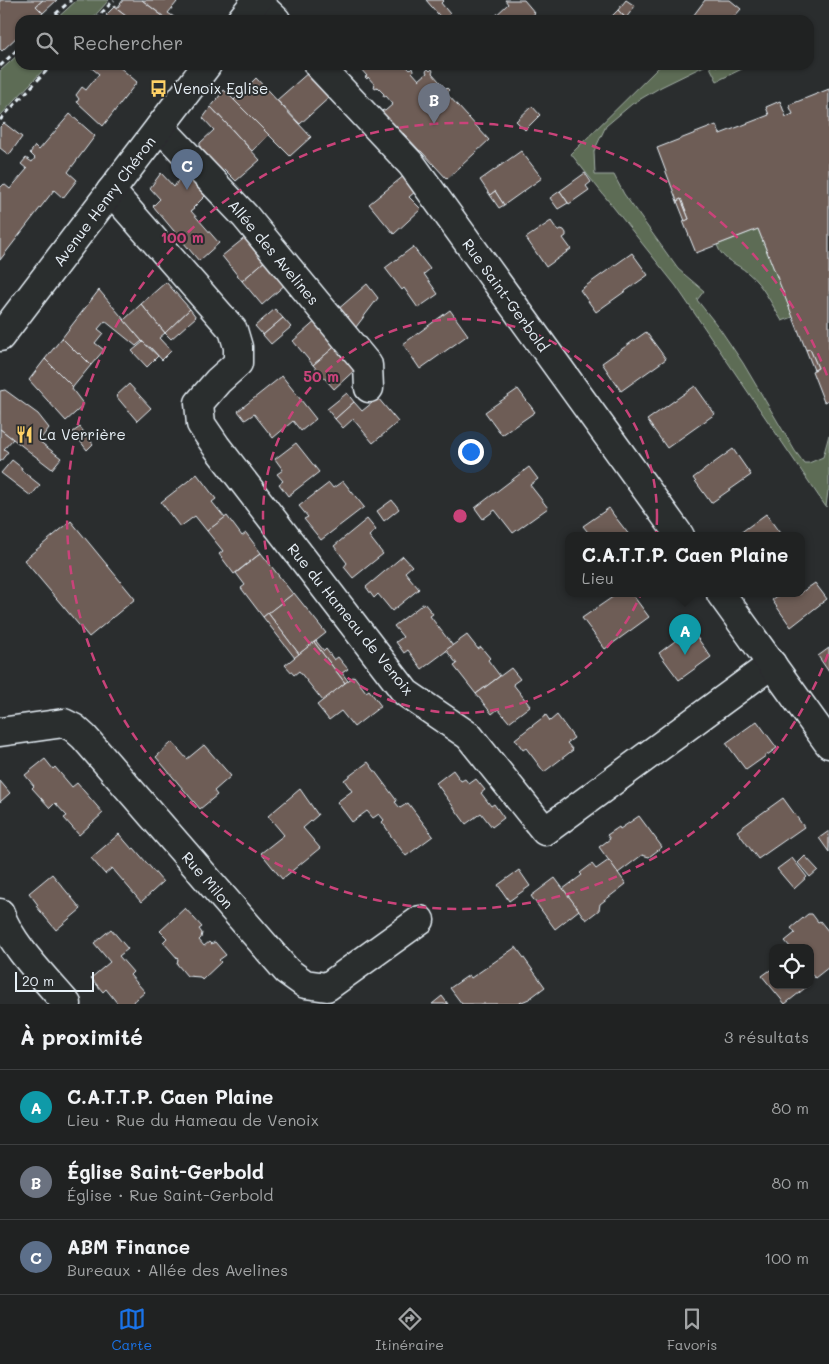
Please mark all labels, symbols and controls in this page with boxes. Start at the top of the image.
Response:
search box [15,15,814,70]
icon: search [33,29,61,57]
text: Rechercher [73,30,183,55]
bus stop icon: Venoix Eglise [149,78,169,98]
place label: Venoix Eglise [173,78,268,98]
pin: B [418,83,450,124]
street label: Avenue Henry Chéron [48,132,160,270]
pin: C [171,149,203,190]
street label: Allée des Avelines [224,195,324,309]
text: 100 m [160,227,204,247]
street label: Rue Saint-Gerbold [458,234,554,356]
text: 50 m [303,366,339,386]
restaurant icon: La Verrière [15,424,35,444]
place label: La Verrière [39,424,126,444]
your location [458,439,484,465]
centre of rings [451,507,469,525]
popup [565,532,805,597]
street label: Rue du Hameau de Venoix [283,539,419,699]
text: C.A.T.T.P. Caen Plaine [582,542,788,567]
text: Lieu [582,567,614,588]
pin: A [669,614,701,655]
street label: Rue Milon [178,847,238,913]
map controls [769,944,814,989]
button: locate [769,944,814,989]
scale bar [15,969,94,992]
text: 20 m [22,971,54,990]
text: À proximité [20,1023,143,1050]
text: 3 résultats [724,1026,809,1047]
text: C.A.T.T.P. Caen Plaine [67,1084,273,1109]
text: A [30,1097,42,1118]
text: 80 m [772,1097,809,1118]
text: Lieu · Rue du Hameau de Venoix [67,1109,319,1130]
text: Église Saint-Gerbold [67,1159,264,1184]
text: B [31,1172,41,1193]
text: 80 m [772,1172,809,1193]
text: Église · Rue Saint-Gerbold [67,1184,273,1205]
text: ABM Finance [67,1234,190,1259]
text: C [30,1247,42,1268]
text: 100 m [764,1247,809,1268]
text: Bureaux · Allée des Avelines [67,1259,288,1280]
tab: Carte [112,1305,152,1354]
tab: Itinéraire [375,1305,444,1354]
tab: Favoris [667,1305,717,1354]

